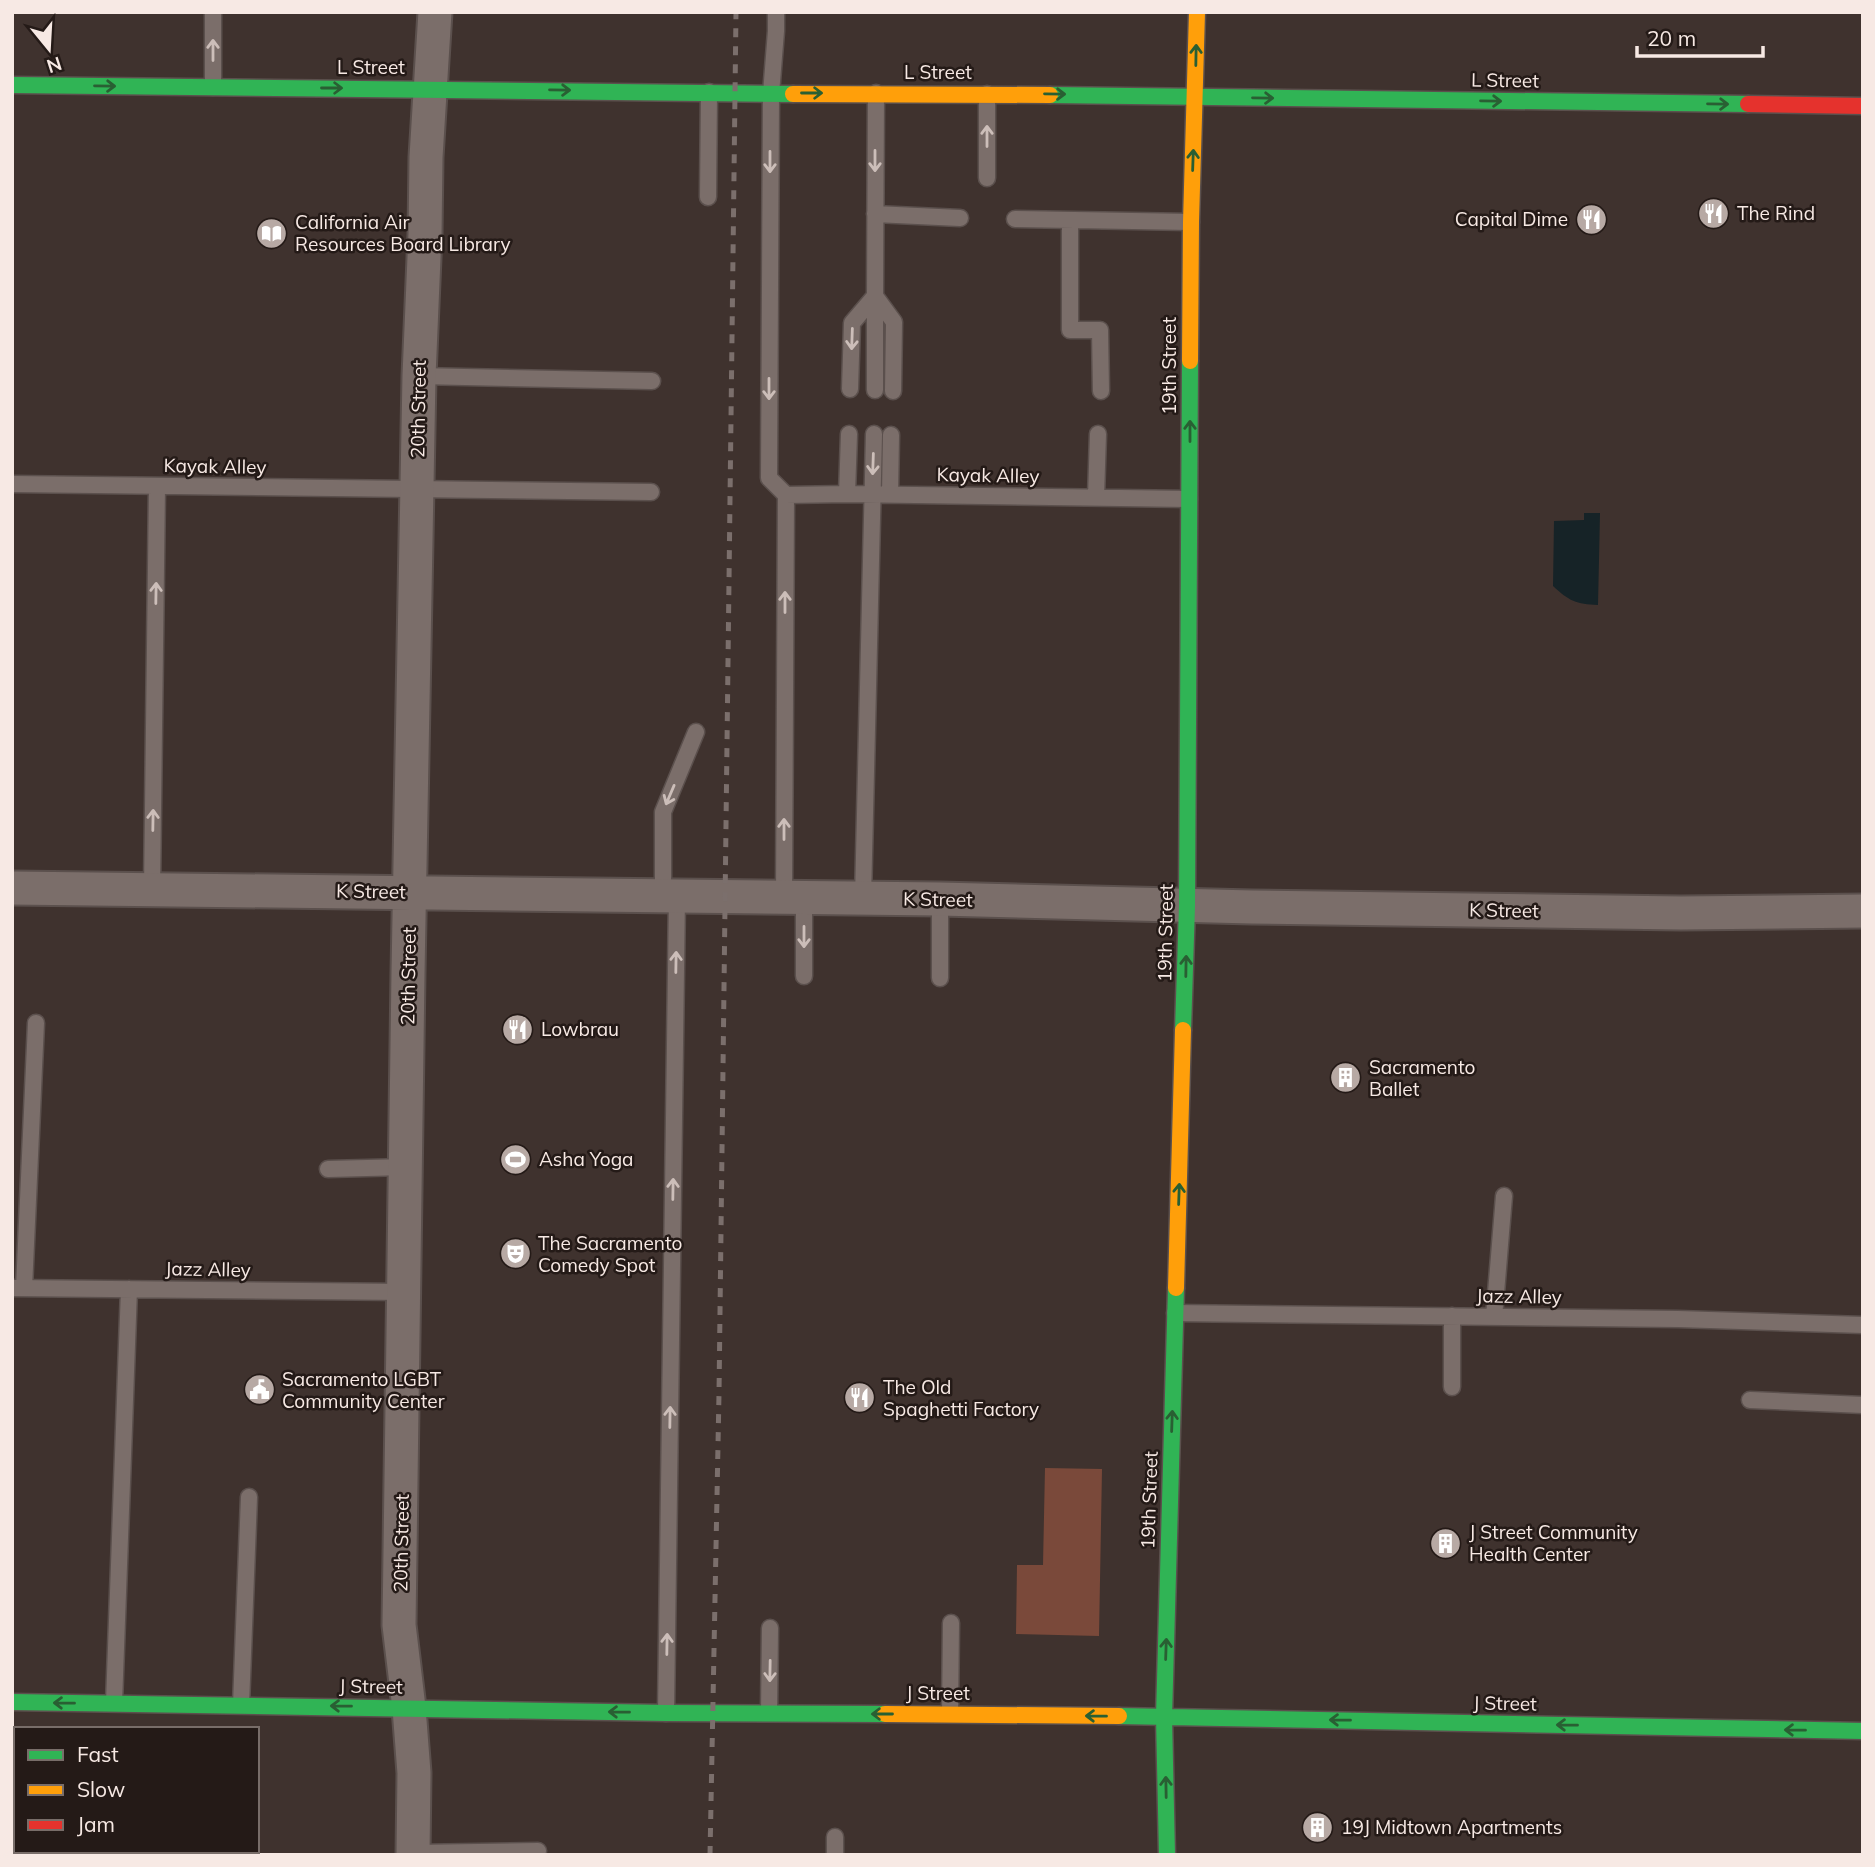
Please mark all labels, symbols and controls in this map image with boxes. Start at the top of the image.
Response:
north arrow [14,14,84,84]
scale bar [1637,14,1763,58]
text: 20 m [1647,25,1696,51]
one-way arrow [206,39,220,62]
one-way arrow [1189,43,1203,66]
text: N [44,52,65,79]
street label: L Street [337,55,405,79]
street label: L Street [904,60,972,84]
street label: L Street [1471,67,1539,93]
one-way arrow [93,79,116,93]
one-way arrow [321,81,344,95]
one-way arrow [548,84,571,97]
one-way arrow [800,86,823,100]
one-way arrow [1043,88,1066,101]
one-way arrow [1252,91,1275,104]
one-way arrow [1479,94,1502,108]
one-way arrow [1707,97,1730,111]
one-way arrow [980,124,994,147]
one-way arrow [1186,148,1200,171]
one-way arrow [763,150,777,173]
one-way arrow [868,150,882,173]
restaurant icon: The Rind [1697,196,1731,230]
place label: The Rind [1737,201,1815,225]
restaurant icon: Capital Dime [1574,202,1608,236]
place label: Capital Dime [1455,207,1568,231]
place label: California Air Resources Board Library [295,210,511,256]
library icon: California Air Resources Board Library [255,216,289,250]
street label: 19th Street [1157,317,1181,415]
one-way arrow [845,327,858,350]
street label: 20th Street [405,359,431,458]
one-way arrow [762,378,776,401]
one-way arrow [1183,419,1196,442]
street label: Kayak Alley [163,453,267,479]
one-way arrow [867,453,880,476]
street label: Kayak Alley [936,462,1040,488]
one-way arrow [149,582,163,605]
one-way arrow [778,591,792,614]
one-way arrow [663,784,676,805]
one-way arrow [146,809,159,832]
one-way arrow [777,818,791,841]
street label: K Street [336,878,406,904]
street label: 19th Street [1152,883,1178,982]
street label: K Street [903,886,973,912]
street label: K Street [1469,897,1539,923]
one-way arrow [797,925,811,948]
street label: 20th Street [395,926,421,1025]
one-way arrow [669,951,683,974]
one-way arrow [1179,955,1193,978]
restaurant icon: Lowbrau [501,1012,535,1046]
place label: Lowbrau [541,1017,619,1041]
place label: Sacramento Ballet [1369,1055,1475,1101]
building icon: Sacramento Ballet [1329,1061,1363,1095]
sports icon: Asha Yoga [499,1142,533,1176]
place label: Asha Yoga [539,1147,634,1171]
one-way arrow [666,1178,680,1201]
one-way arrow [1172,1183,1186,1206]
place label: The Sacramento Comedy Spot [538,1231,682,1277]
theatre icon: The Sacramento Comedy Spot [498,1237,532,1271]
street label: Jazz Alley [165,1256,251,1282]
street label: Jazz Alley [1476,1283,1562,1309]
place label: Sacramento LGBT Community Center [282,1367,445,1413]
public building icon: Sacramento LGBT Community Center [242,1373,276,1407]
place label: The Old Spaghetti Factory [883,1375,1039,1421]
restaurant icon: The Old Spaghetti Factory [843,1381,877,1415]
one-way arrow [663,1406,677,1429]
one-way arrow [1166,1410,1179,1433]
street label: 19th Street [1135,1450,1163,1549]
street label: 20th Street [388,1493,414,1592]
place label: J Street Community Health Center [1469,1520,1638,1566]
building icon: J Street Community Health Center [1429,1526,1463,1560]
one-way arrow [660,1633,674,1656]
one-way arrow [1160,1637,1173,1660]
one-way arrow [763,1659,777,1682]
street label: J Street [339,1673,403,1699]
street label: J Street [906,1681,970,1705]
street label: J Street [1473,1690,1537,1716]
one-way arrow [53,1696,76,1710]
one-way arrow [330,1700,353,1713]
one-way arrow [608,1705,631,1718]
one-way arrow [871,1707,894,1721]
one-way arrow [1085,1709,1108,1723]
one-way arrow [1328,1714,1351,1727]
one-way arrow [1556,1718,1579,1732]
one-way arrow [1783,1723,1806,1736]
legend [14,1727,259,1853]
text: Fast [77,1741,119,1767]
one-way arrow [1159,1775,1172,1798]
text: Slow [77,1776,125,1802]
building icon: 19J Midtown Apartments [1301,1810,1335,1844]
text: Jam [77,1811,115,1837]
place label: 19J Midtown Apartments [1341,1815,1562,1839]

